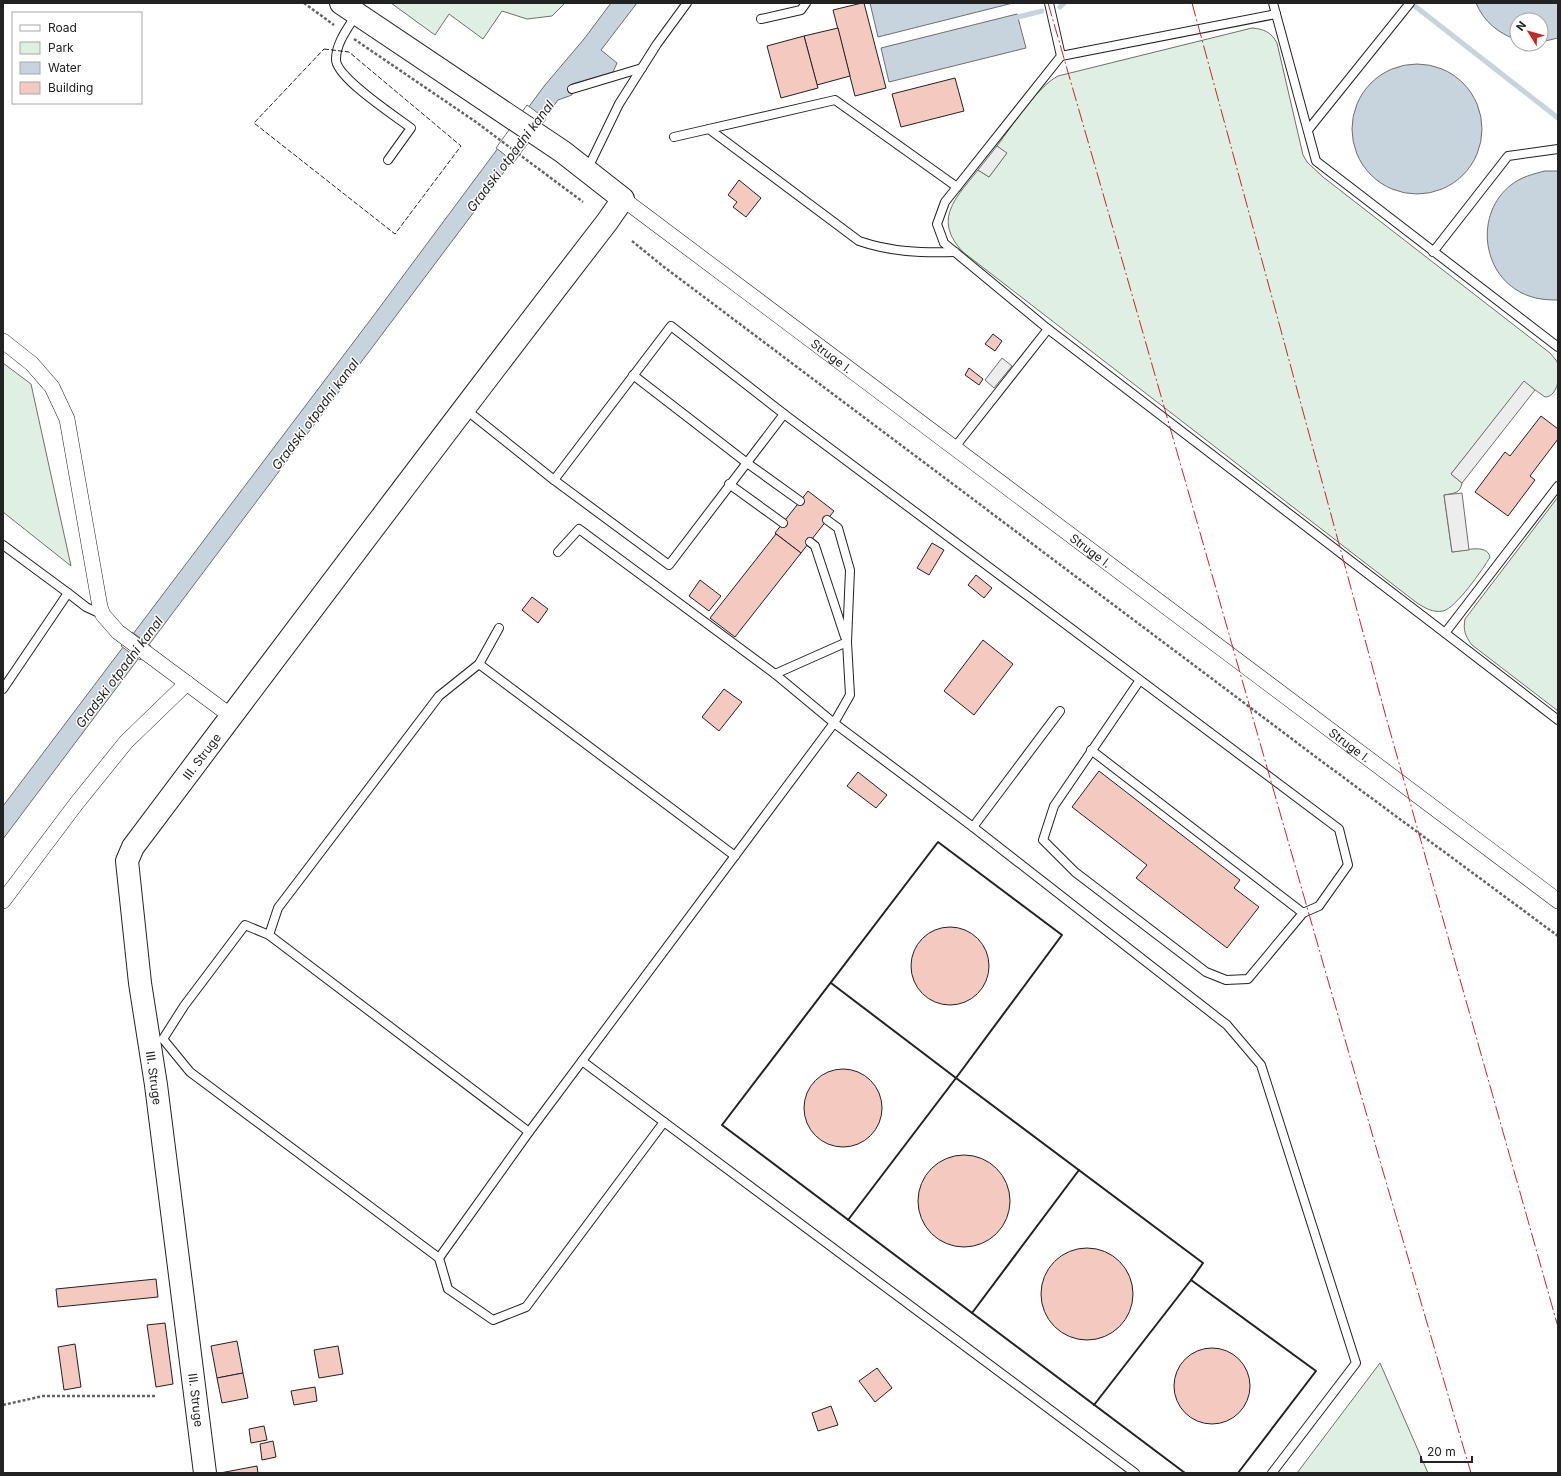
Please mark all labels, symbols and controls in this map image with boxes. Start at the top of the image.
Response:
legend [12,12,142,104]
north arrow [1509,12,1549,52]
text: N [1513,18,1529,34]
text: Road [48,20,77,35]
text: Park [48,40,74,55]
text: Water [48,60,82,75]
text: Building [48,80,93,95]
water label: Gradski otpadni kanal [463,96,558,215]
street label: Struge I. [808,335,855,376]
water label: Gradski otpadni kanal [268,354,363,473]
street label: Struge I. [1067,530,1114,571]
water label: Gradski otpadni kanal [72,612,167,731]
street label: Struge I. [1326,724,1374,765]
street label: III. Struge [179,730,224,782]
street label: III. Struge [143,1050,165,1106]
street label: III. Struge [185,1372,207,1428]
scale bar [1421,1438,1472,1464]
text: 20 m [1427,1444,1456,1459]

